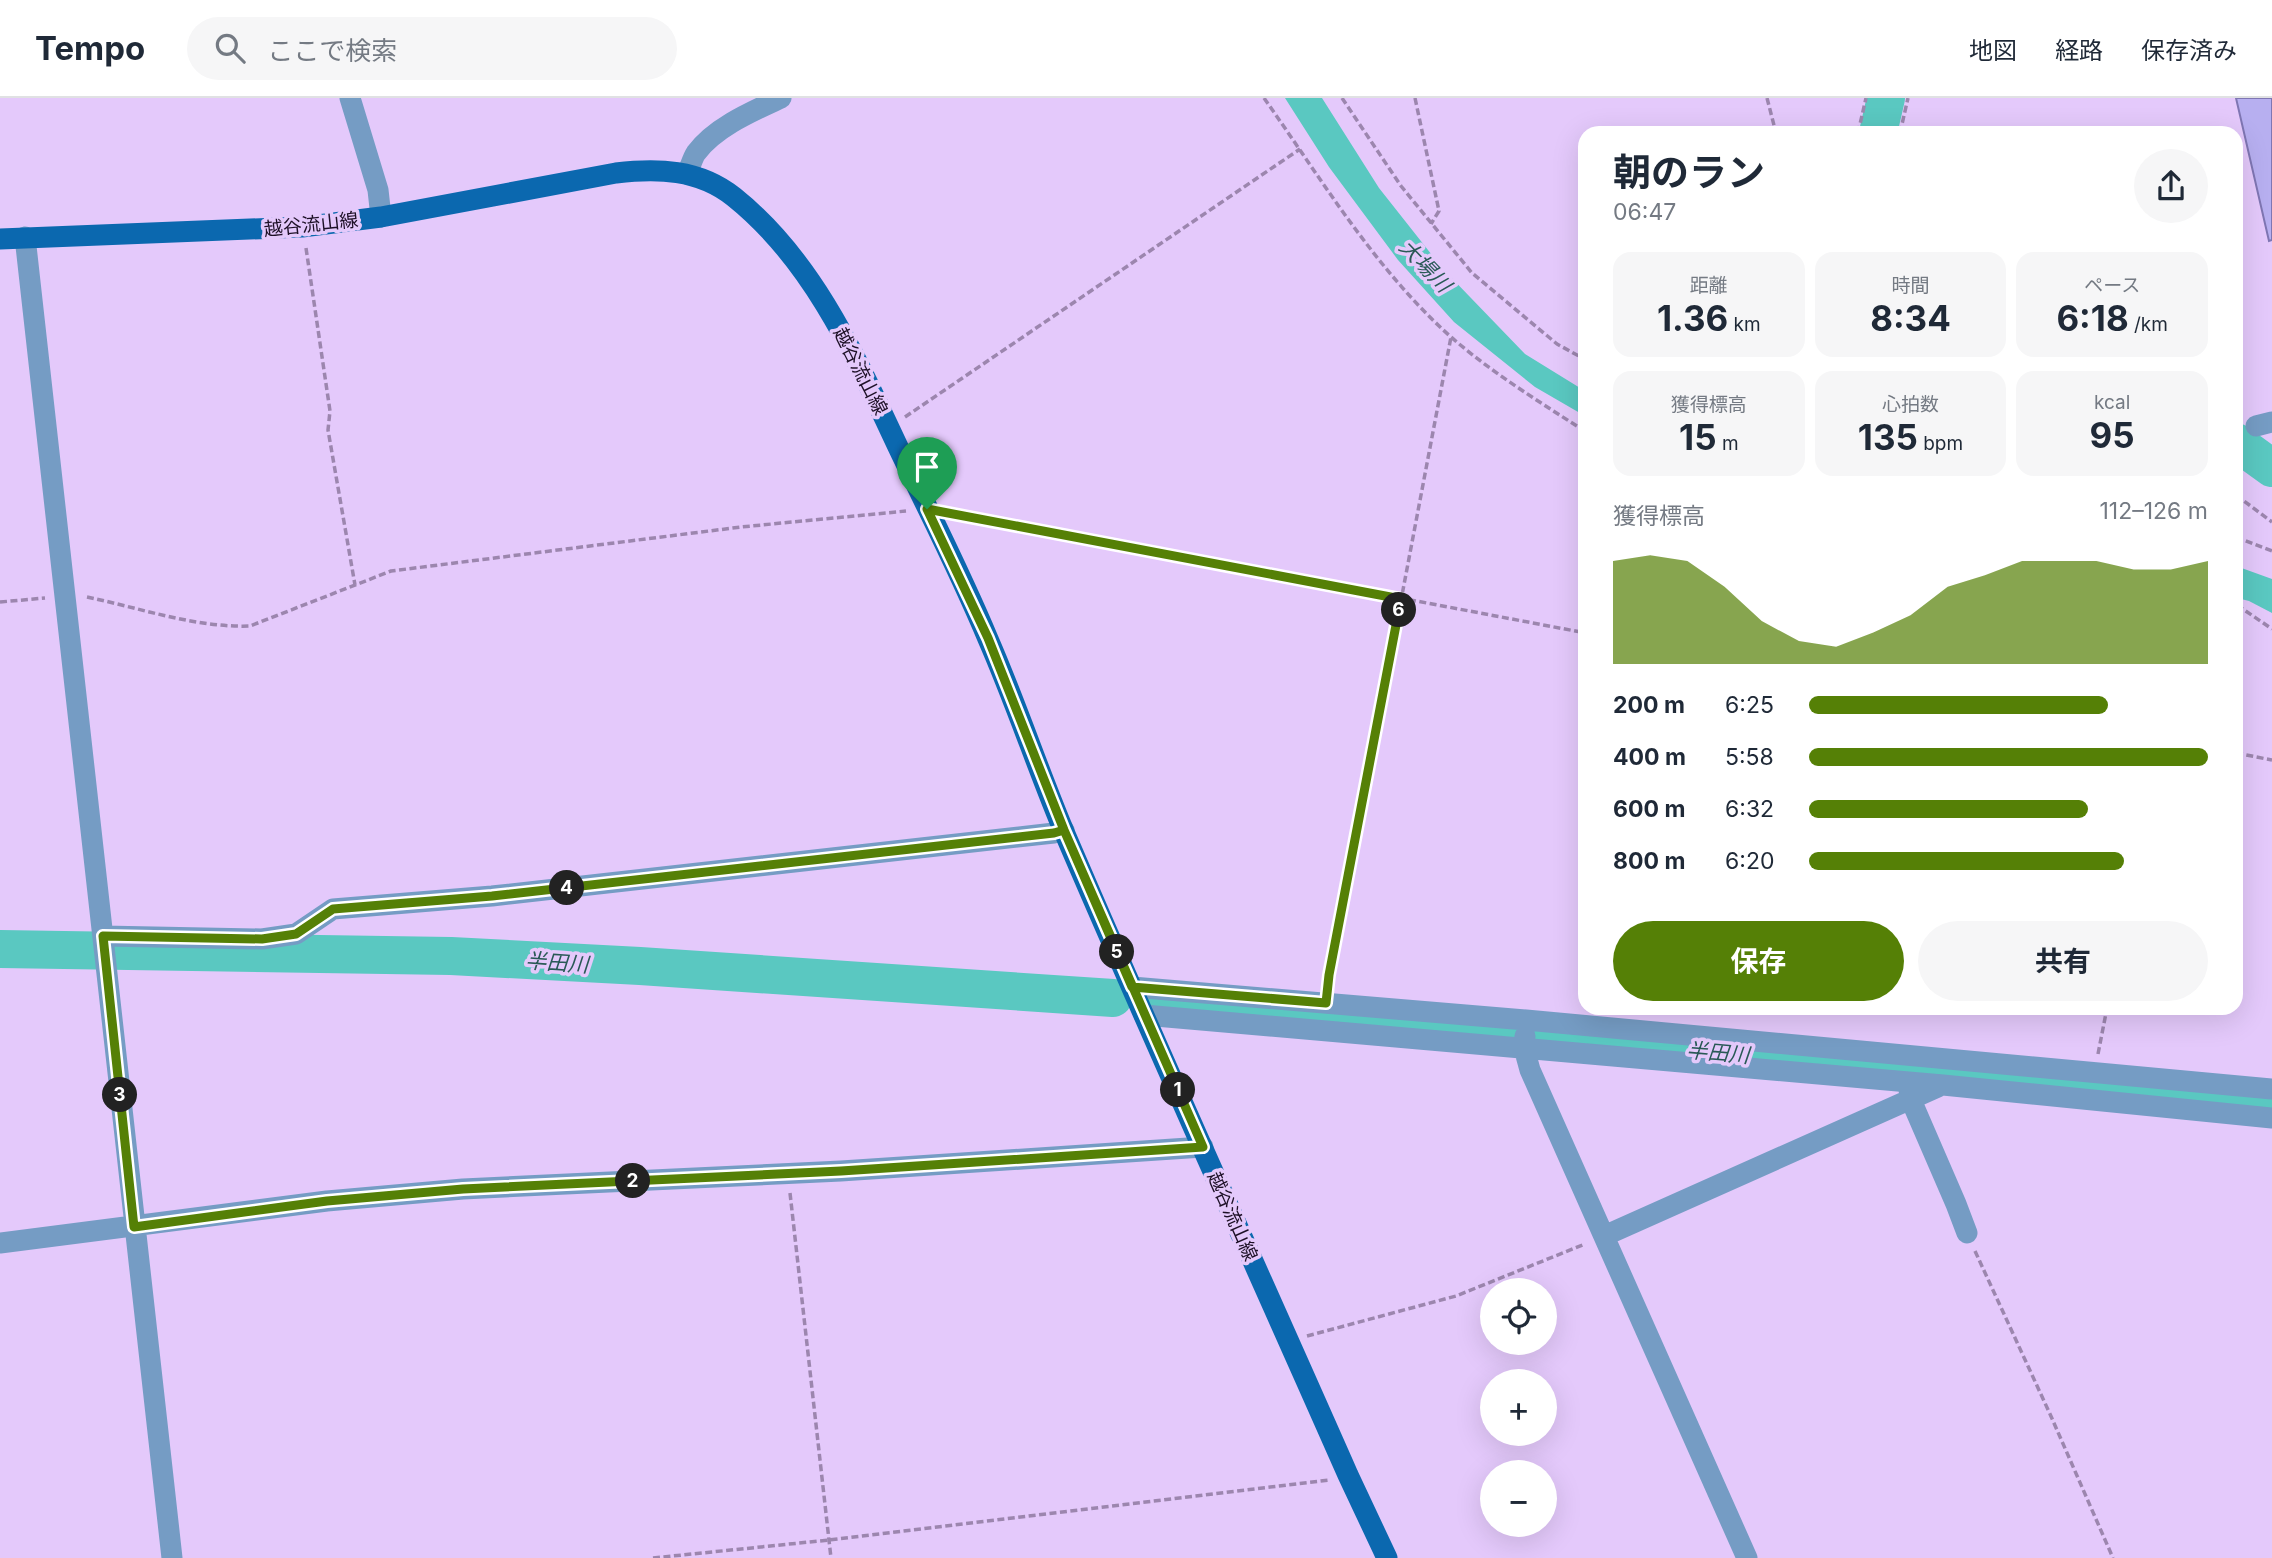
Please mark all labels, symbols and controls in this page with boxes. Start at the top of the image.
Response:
search box [187,17,677,80]
text: Tempo [35,28,145,68]
icon: search [211,29,249,67]
text: ここで検索 [267,35,397,66]
text: 地図 [1969,36,2017,65]
text: 経路 [2055,36,2103,65]
text: 保存済み [2141,36,2237,65]
text: 朝のラン [1613,149,1765,195]
button: share [2134,149,2208,223]
text: 06:47 [1613,198,1676,226]
street label: 越谷流山線 [263,208,360,241]
water label: 大場川 [1394,234,1458,298]
text: 距離 [1690,274,1728,297]
text: 時間 [1891,274,1930,297]
text: ペース [2084,274,2140,297]
text: 1.36 [1657,297,1728,339]
text: 8:34 [1870,297,1951,339]
text: 6:18 [2056,297,2129,339]
text: km [1728,313,1761,336]
text: /km [2129,313,2168,336]
street label: 越谷流山線 [829,324,892,419]
text: kcal [2094,391,2130,414]
text: 獲得標高 [1671,393,1747,416]
text: 心拍数 [1882,393,1939,416]
text: 95 [2090,414,2135,456]
text: 15 [1679,416,1717,458]
text: 135 [1858,416,1918,458]
text: m [1717,432,1739,455]
text: bpm [1918,432,1963,455]
pin [897,437,957,509]
icon: arrive [908,448,946,486]
text: 112–126 m [2100,497,2208,525]
text: 獲得標高 [1613,502,1705,530]
pin: 6 [1382,592,1416,628]
text: 6 [1392,598,1405,621]
text: 200 m [1613,691,1685,719]
text: 6:25 [1725,691,1774,719]
text: 400 m [1613,743,1686,771]
text: 5:58 [1725,743,1774,771]
text: 600 m [1613,795,1685,823]
text: 6:32 [1725,795,1774,823]
text: 800 m [1613,847,1685,875]
text: 6:20 [1725,847,1774,875]
pin: 4 [550,870,584,906]
text: 4 [560,876,573,899]
button: 保存 [1613,921,1904,1001]
button: 共有 [1918,921,2208,1001]
pin: 5 [1100,934,1134,970]
text: 5 [1110,940,1123,963]
water label: 半田川 [525,948,591,977]
water label: 半田川 [1686,1037,1753,1068]
pin: 1 [1160,1072,1196,1108]
pin: 3 [102,1077,138,1112]
text: 1 [1173,1078,1182,1101]
text: 3 [113,1083,126,1106]
pin: 2 [616,1164,650,1198]
street label: 越谷流山線 [1203,1168,1262,1264]
text: 2 [627,1169,638,1192]
map controls [1480,1278,1557,1537]
button: locate [1480,1278,1557,1355]
button: + [1480,1369,1557,1446]
button: − [1480,1460,1557,1537]

